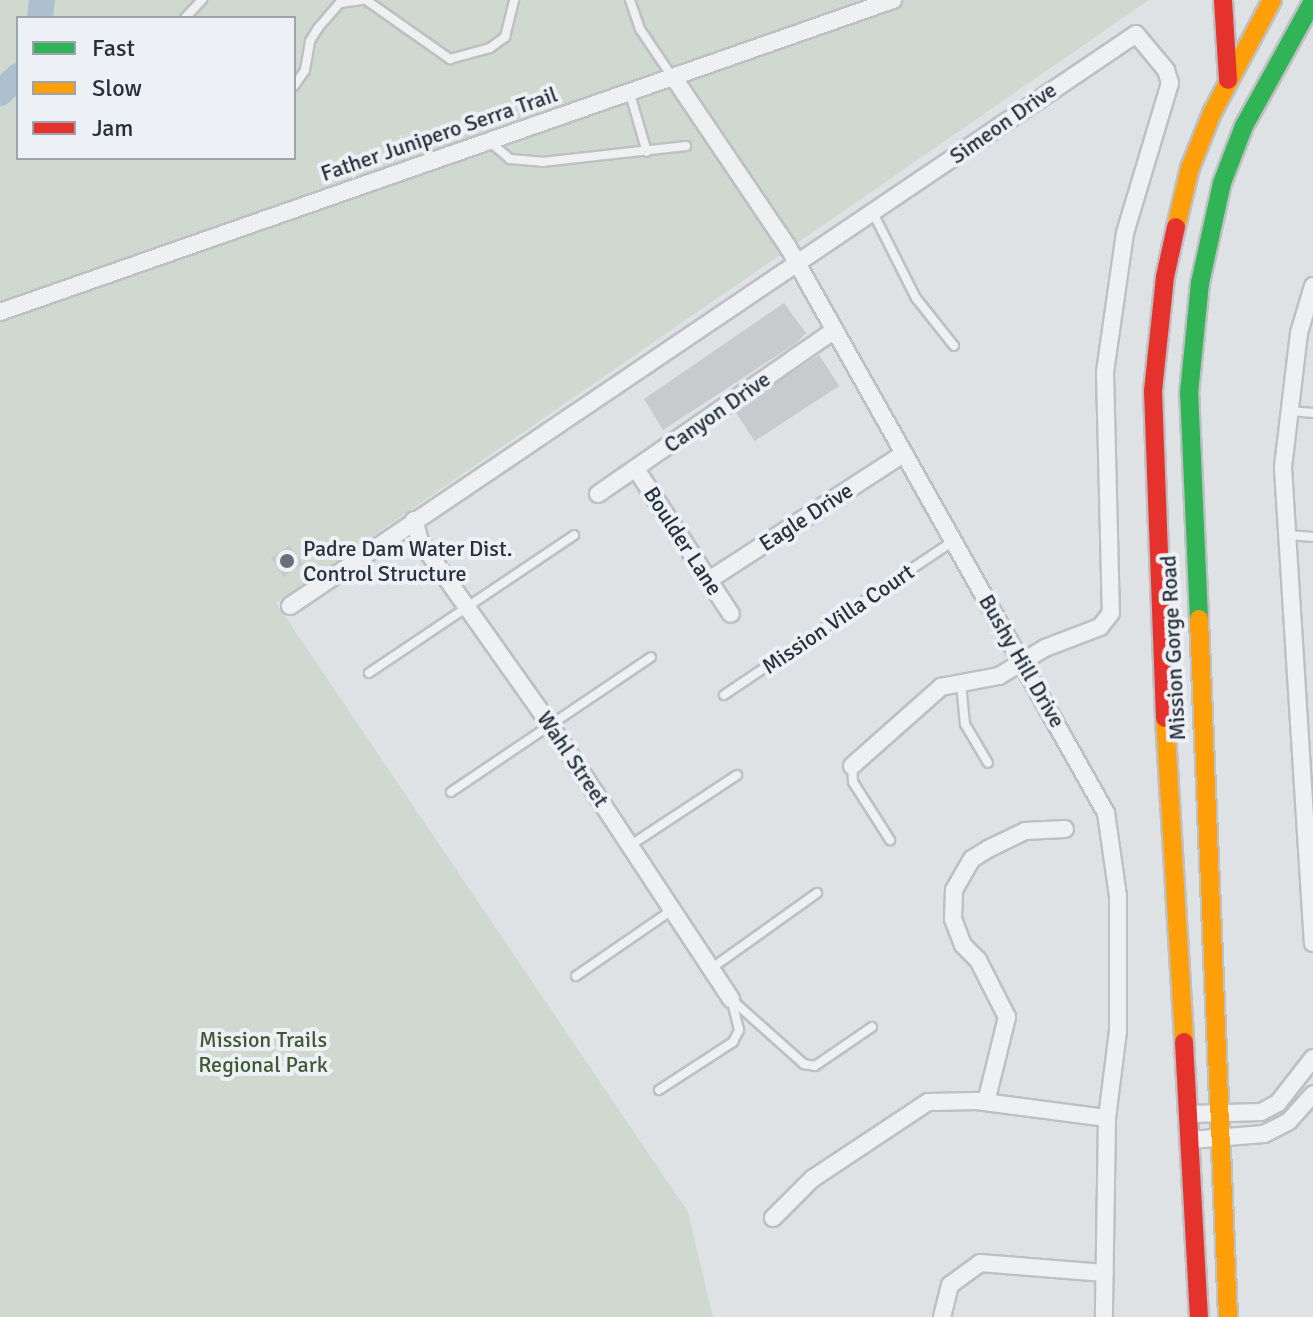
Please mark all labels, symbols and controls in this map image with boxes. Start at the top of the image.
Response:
legend [16,16,296,160]
text: Fast [92,33,135,63]
text: Slow [92,73,142,103]
street label: Simeon Drive [945,77,1061,169]
street label: Father Junipero Serra Trail [317,81,561,187]
text: Jam [92,113,133,143]
street label: Canyon Drive [659,366,775,458]
street label: Eagle Drive [754,477,858,557]
street label: Boulder Lane [638,482,728,600]
place label: Padre Dam Water Dist. Control Structure [303,535,512,586]
marker: Padre Dam Water Dist. Control Structure [278,552,296,570]
street label: Mission Gorge Road [1155,555,1191,741]
street label: Mission Villa Court [757,558,919,680]
street label: Bushy Hill Drive [973,590,1071,732]
street label: Wahl Street [531,706,615,812]
park label: Mission Trails Regional Park [198,1026,328,1078]

